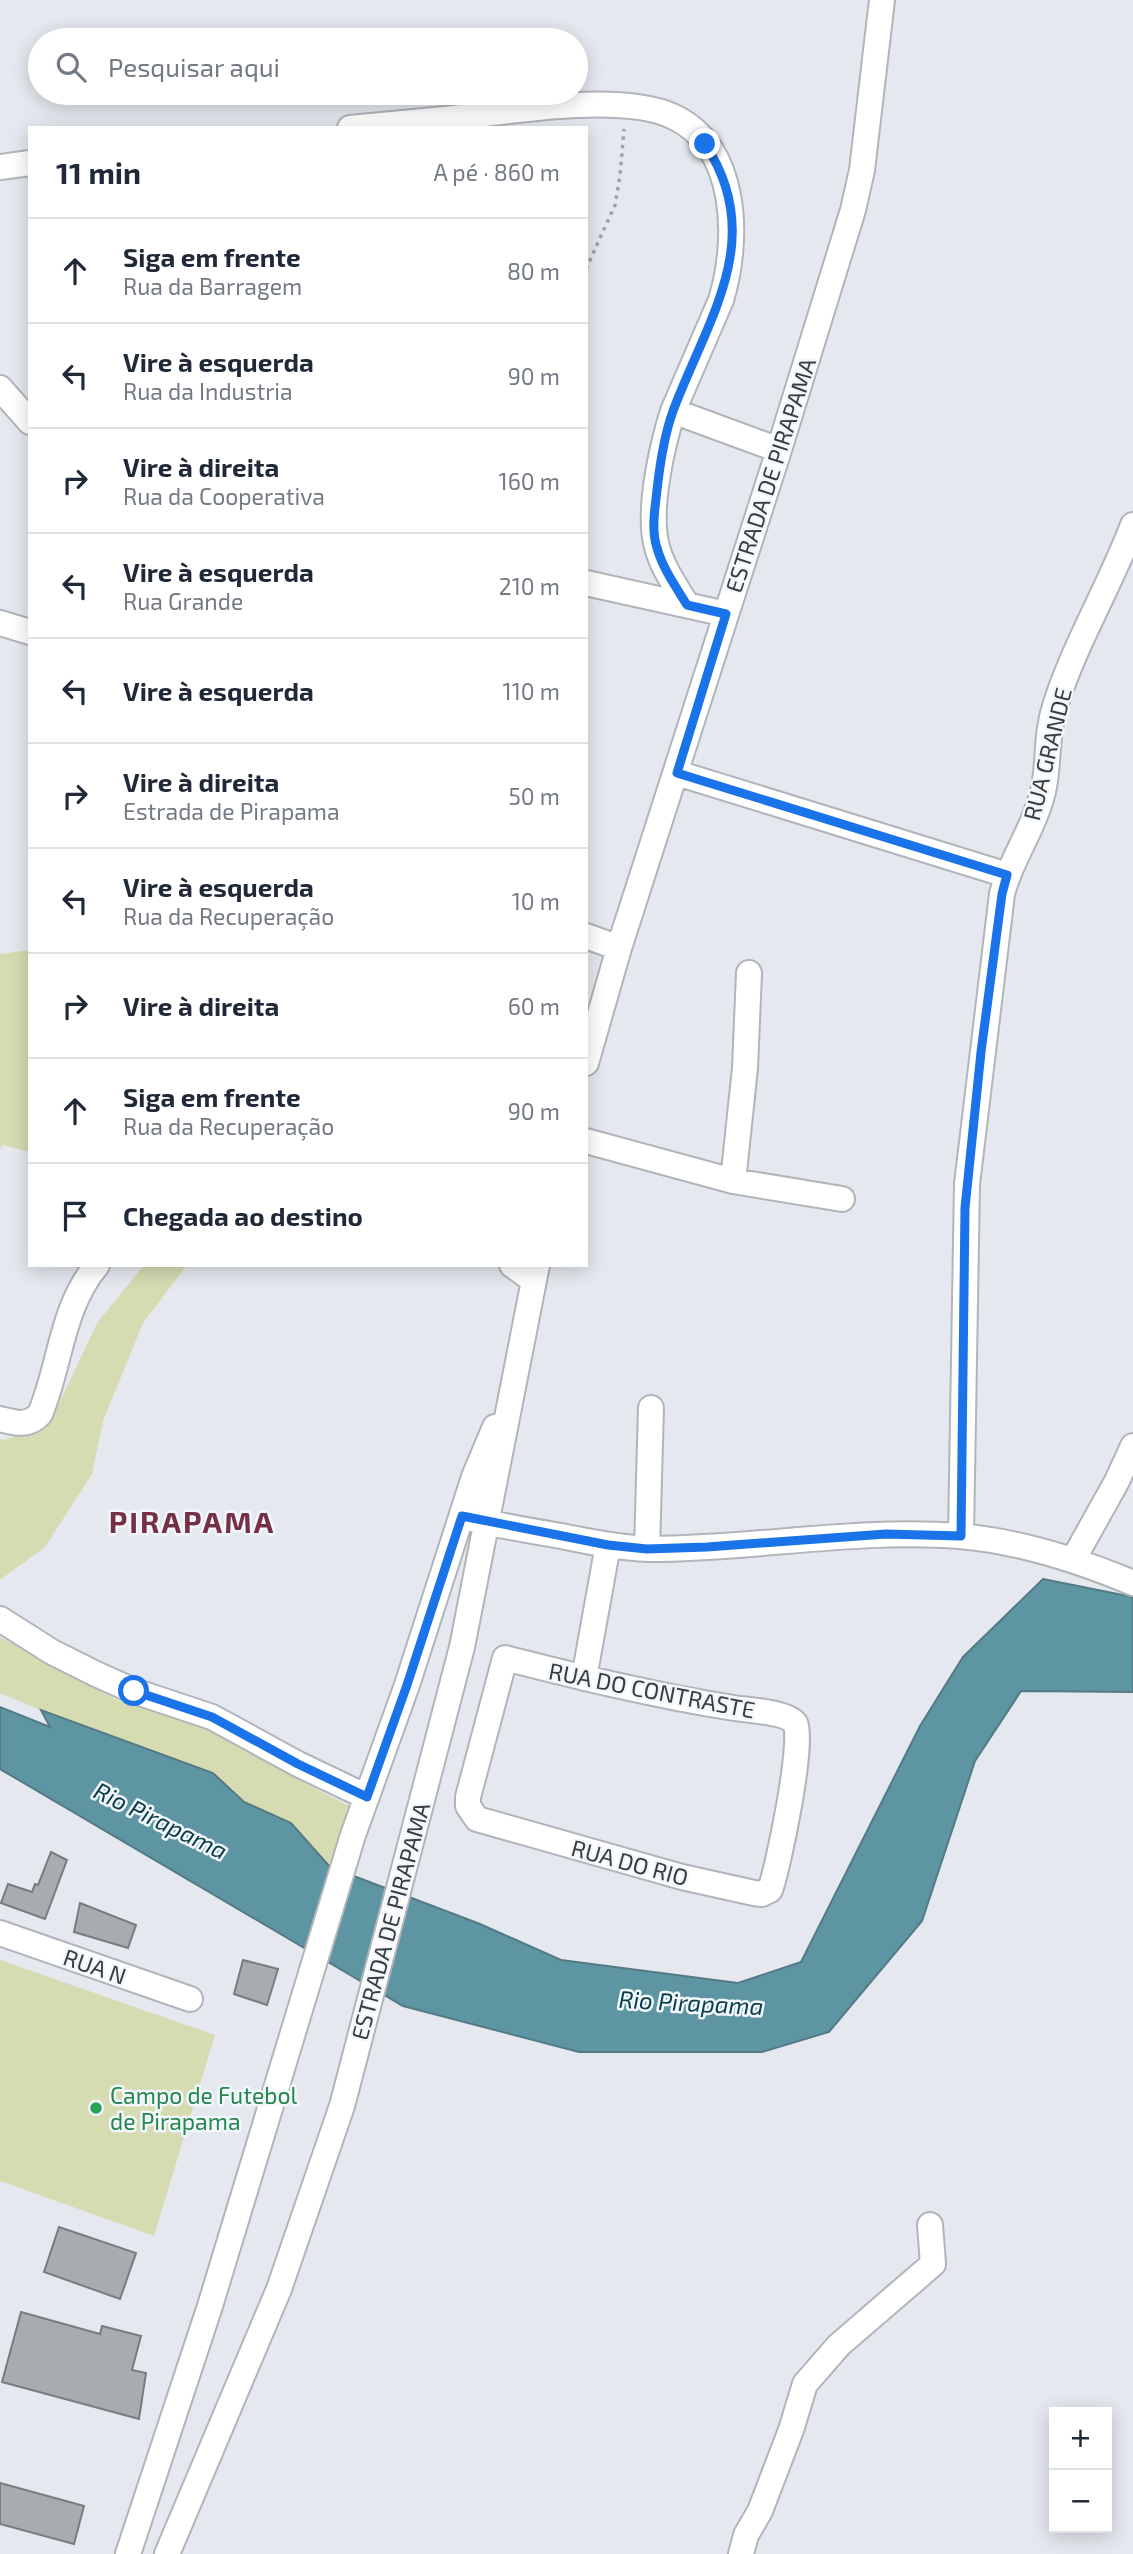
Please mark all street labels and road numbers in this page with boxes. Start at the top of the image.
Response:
street label: ESTRADA DE PIRAPAMA [719,354,821,596]
street label: RUA GRANDE [1017,685,1077,823]
street label: RUA DO CONTRASTE [546,1656,758,1724]
street label: ESTRADA DE PIRAPAMA [345,1799,435,2043]
street label: RUA DO RIO [569,1833,691,1891]
street label: RUA N [60,1942,130,1990]

